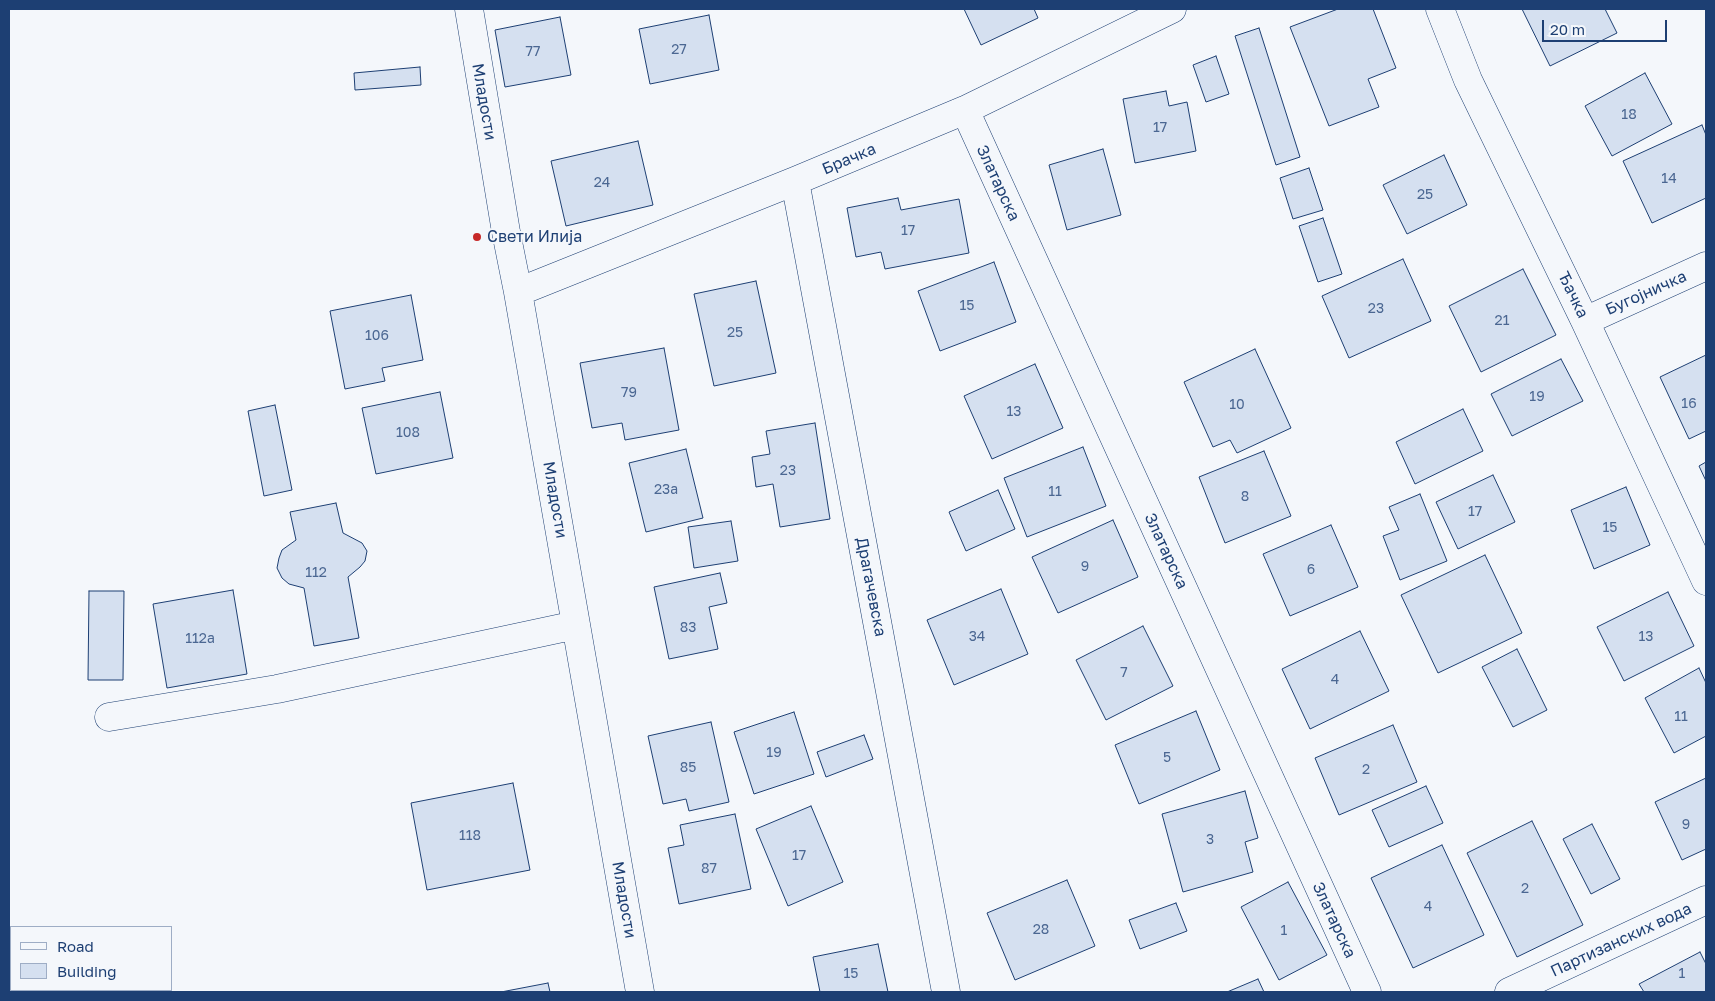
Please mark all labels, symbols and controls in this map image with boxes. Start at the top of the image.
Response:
scale bar [1545,10,1670,42]
text: 20 m [1550,20,1585,38]
house number: 27 [671,42,687,58]
house number: 77 [526,44,540,60]
street label: Младости [468,62,500,142]
house number: 18 [1621,107,1637,123]
house number: 17 [1153,120,1167,136]
street label: Брачка [819,139,879,179]
street label: Златарска [972,142,1024,224]
house number: 14 [1661,171,1677,187]
house number: 24 [594,175,610,191]
house number: 25 [1417,187,1433,203]
house number: 17 [901,223,915,239]
place label: Свети Илија [487,227,582,247]
marker: Свети Илија [471,231,483,243]
street label: Бугојничка [1602,267,1690,319]
street label: Ђачка [1554,269,1592,321]
house number: 15 [960,298,974,314]
house number: 23 [1368,301,1384,317]
house number: 21 [1495,313,1509,329]
house number: 25 [727,325,743,341]
house number: 106 [365,328,389,344]
house number: 79 [621,385,637,401]
house number: 19 [1529,389,1545,405]
house number: 16 [1681,396,1697,412]
house number: 10 [1229,397,1245,413]
house number: 13 [1007,404,1021,420]
house number: 108 [396,425,420,441]
street label: Младости [539,460,571,540]
house number: 23 [780,463,796,479]
house number: 23a [654,482,678,498]
house number: 11 [1048,484,1062,500]
house number: 8 [1241,489,1249,505]
house number: 17 [1468,504,1482,520]
street label: Златарска [1140,510,1192,592]
house number: 15 [1603,520,1617,536]
street label: Драгачевска [852,536,890,638]
house number: 9 [1081,559,1089,575]
house number: 6 [1307,562,1315,578]
house number: 112 [305,565,327,581]
house number: 83 [680,620,696,636]
house number: 34 [969,629,985,645]
house number: 13 [1639,629,1653,645]
house number: 112a [185,631,215,647]
house number: 7 [1120,665,1128,681]
house number: 4 [1331,672,1339,688]
house number: 11 [1674,709,1688,725]
house number: 19 [766,745,782,761]
house number: 5 [1163,750,1171,766]
house number: 85 [680,760,696,776]
house number: 2 [1362,762,1370,778]
house number: 9 [1682,817,1690,833]
house number: 118 [459,828,481,844]
house number: 3 [1206,832,1214,848]
house number: 17 [792,848,806,864]
street label: Младости [608,860,640,940]
house number: 87 [701,861,717,877]
street label: Златарска [1308,879,1360,961]
house number: 2 [1521,881,1529,897]
house number: 4 [1424,899,1432,915]
street label: Партизанских вода [1547,899,1695,981]
house number: 28 [1033,922,1049,938]
house number: 1 [1281,923,1287,939]
legend [10,926,172,991]
text: Road [57,937,94,955]
text: Building [57,962,117,980]
house number: 15 [844,966,858,982]
house number: 1 [1679,966,1685,982]

